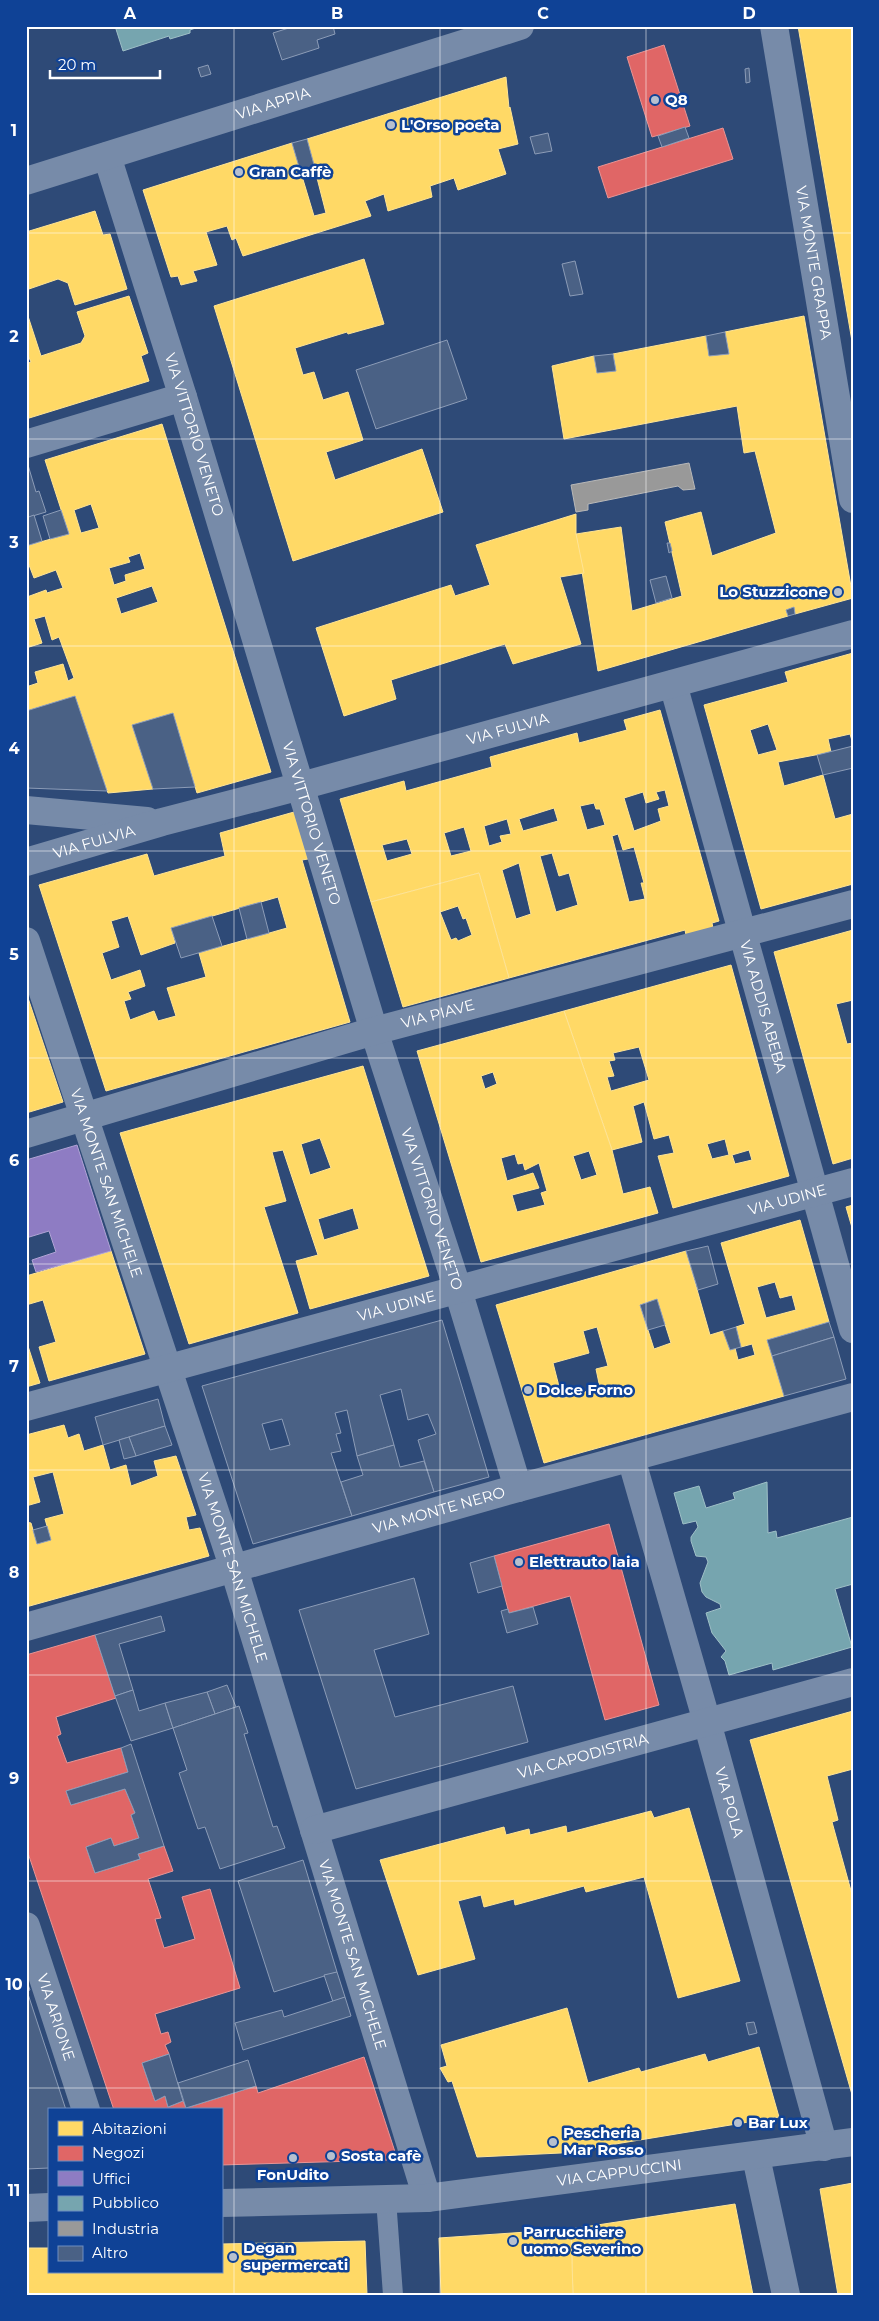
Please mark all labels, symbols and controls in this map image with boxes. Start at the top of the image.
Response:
text: A [123,4,137,23]
text: B [331,4,343,23]
text: C [537,4,549,23]
text: D [742,4,756,23]
scale bar [50,48,160,80]
text: 20 m [58,55,96,74]
street label: VIA APPIA [233,82,313,124]
place label: Q8 [665,90,688,109]
marker: Q8 [649,94,661,106]
place label: L'Orso poeta [401,115,500,134]
marker: L'Orso poeta [385,119,397,131]
text: 1 [11,121,17,140]
place label: Gran Caffè [249,162,331,181]
marker: Gran Caffè [233,166,245,178]
street label: VIA MONTE GRAPPA [792,184,836,341]
text: 2 [9,327,19,346]
street label: VIA VITTORIO VENETO [161,351,228,518]
text: 3 [8,533,19,552]
place label: Lo Stuzzicone [719,582,828,601]
marker: Lo Stuzzicone [832,586,844,598]
street label: VIA FULVIA [465,708,551,749]
text: 4 [8,739,20,758]
street label: VIA VITTORIO VENETO [278,739,345,907]
street label: VIA FULVIA [51,820,137,863]
street label: VIA ADDIS ABEBA [736,938,791,1075]
text: 5 [9,945,19,964]
street label: VIA PIAVE [399,995,476,1032]
street label: VIA MONTE SAN MICHELE [67,1086,147,1280]
street label: VIA VITTORIO VENETO [397,1125,467,1292]
text: 6 [9,1151,19,1170]
street label: VIA UDINE [746,1180,829,1219]
street label: VIA UDINE [355,1286,438,1325]
text: 7 [9,1357,19,1376]
place label: Dolce Forno [538,1380,633,1399]
marker: Dolce Forno [522,1384,534,1396]
street label: VIA MONTE SAN MICHELE [194,1470,272,1665]
street label: VIA MONTE NERO [370,1482,507,1538]
place label: Elettrauto Iaia [529,1552,640,1571]
marker: Elettrauto Iaia [513,1556,525,1568]
text: 8 [9,1563,19,1582]
street label: VIA CAPODISTRIA [515,1729,651,1783]
street label: VIA POLA [711,1765,748,1840]
text: 9 [9,1769,19,1788]
street label: VIA MONTE SAN MICHELE [315,1857,391,2052]
street label: VIA ARIONE [33,1971,79,2063]
text: 10 [5,1975,23,1994]
legend [48,2108,222,2274]
place label: Bar Lux [748,2113,808,2132]
marker: Bar Lux [732,2117,744,2129]
text: Abitazioni [92,2119,167,2138]
place label: Pescheria Mar Rosso [563,2123,644,2159]
marker: Pescheria Mar Rosso [547,2136,559,2148]
text: Negozi [92,2143,145,2162]
place label: Sosta cafè [341,2146,421,2165]
marker: Sosta cafè [325,2150,337,2162]
marker: FonUdito [287,2152,299,2164]
street label: VIA CAPPUCCINI [556,2155,683,2190]
place label: FonUdito [257,2165,329,2184]
text: Uffici [92,2169,130,2188]
text: 11 [8,2181,20,2200]
text: Pubblico [92,2193,159,2212]
text: Industria [92,2219,159,2238]
place label: Parrucchiere uomo Severino [523,2222,641,2258]
marker: Parrucchiere uomo Severino [507,2235,519,2247]
place label: Degan supermercati [243,2238,348,2274]
text: Altro [92,2243,128,2262]
marker: Degan supermercati [227,2251,239,2263]

